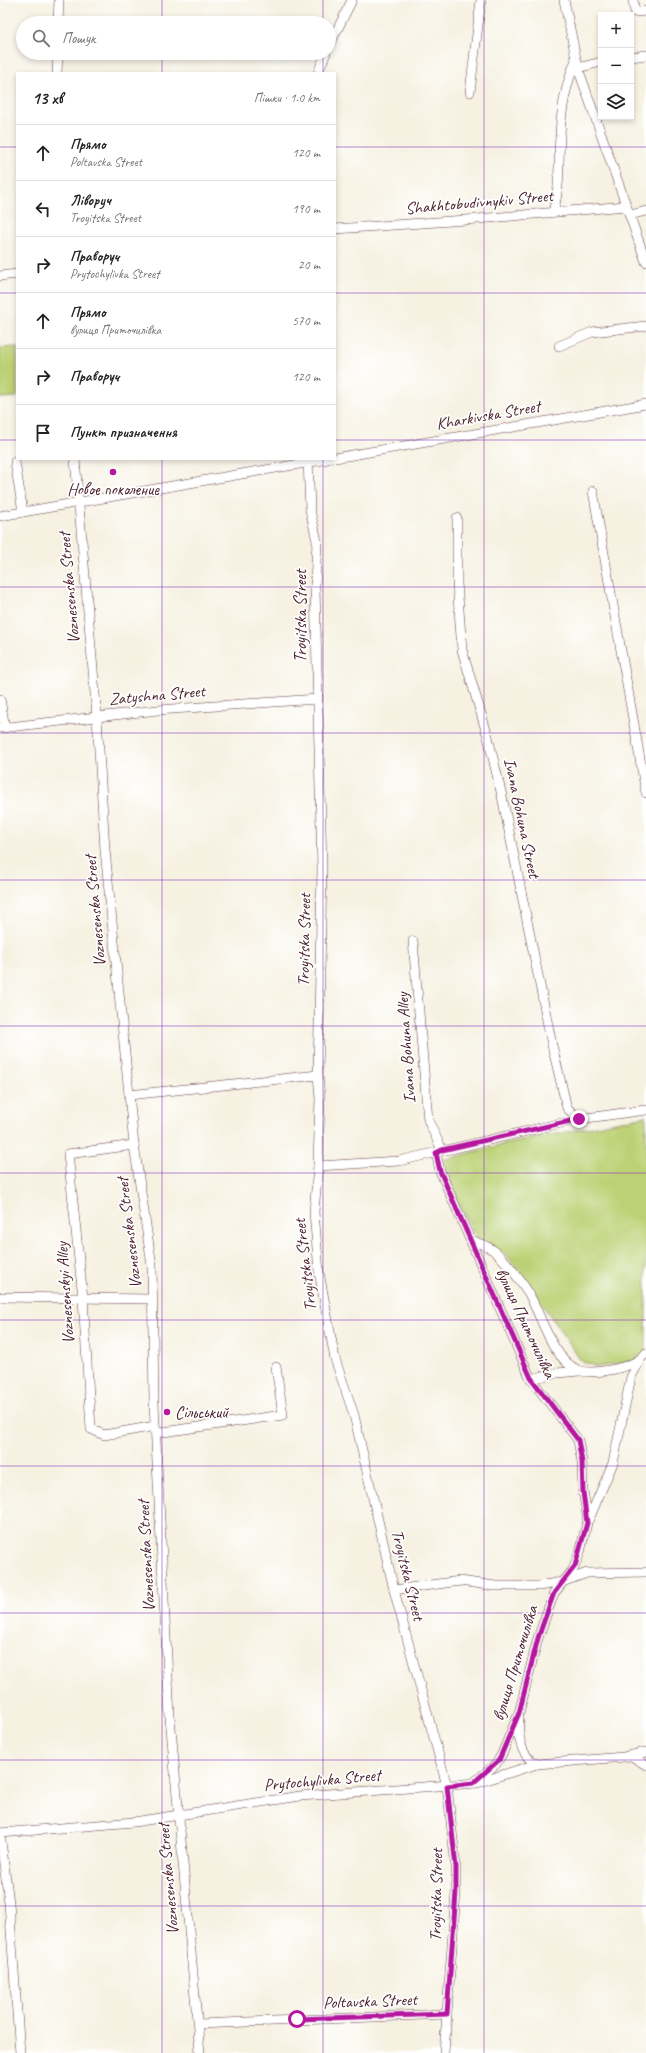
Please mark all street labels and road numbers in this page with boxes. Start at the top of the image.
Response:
street label: Shakhtobudivnykiv Street [404,185,556,219]
street label: Kharkivska Street [434,395,544,434]
street label: Voznesenska Street [53,529,84,645]
street label: Troyitska Street [290,567,311,662]
street label: Zatyshna Street [108,680,208,710]
street label: Ivana Bohuna Street [499,756,545,882]
street label: Voznesenska Street [79,852,110,968]
street label: Troyitska Street [293,891,315,987]
street label: Ivana Bohuna Alley [392,991,420,1104]
street label: Voznesenska Street [111,1174,146,1290]
street label: Troyitska Street [289,1215,321,1312]
street label: Voznesenskyi Alley [51,1240,79,1345]
street label: вулиця Приточилівка [491,1264,561,1383]
street label: Voznesenska Street [132,1497,159,1612]
street label: Troyitska Street [387,1527,430,1625]
street label: вулиця Приточилівка [488,1601,543,1723]
street label: Prytochylivka Street [263,1764,384,1796]
street label: Voznesenska Street [152,1820,183,1936]
street label: Troyitska Street [425,1846,447,1942]
street label: Poltavska Street [323,1989,420,2013]

